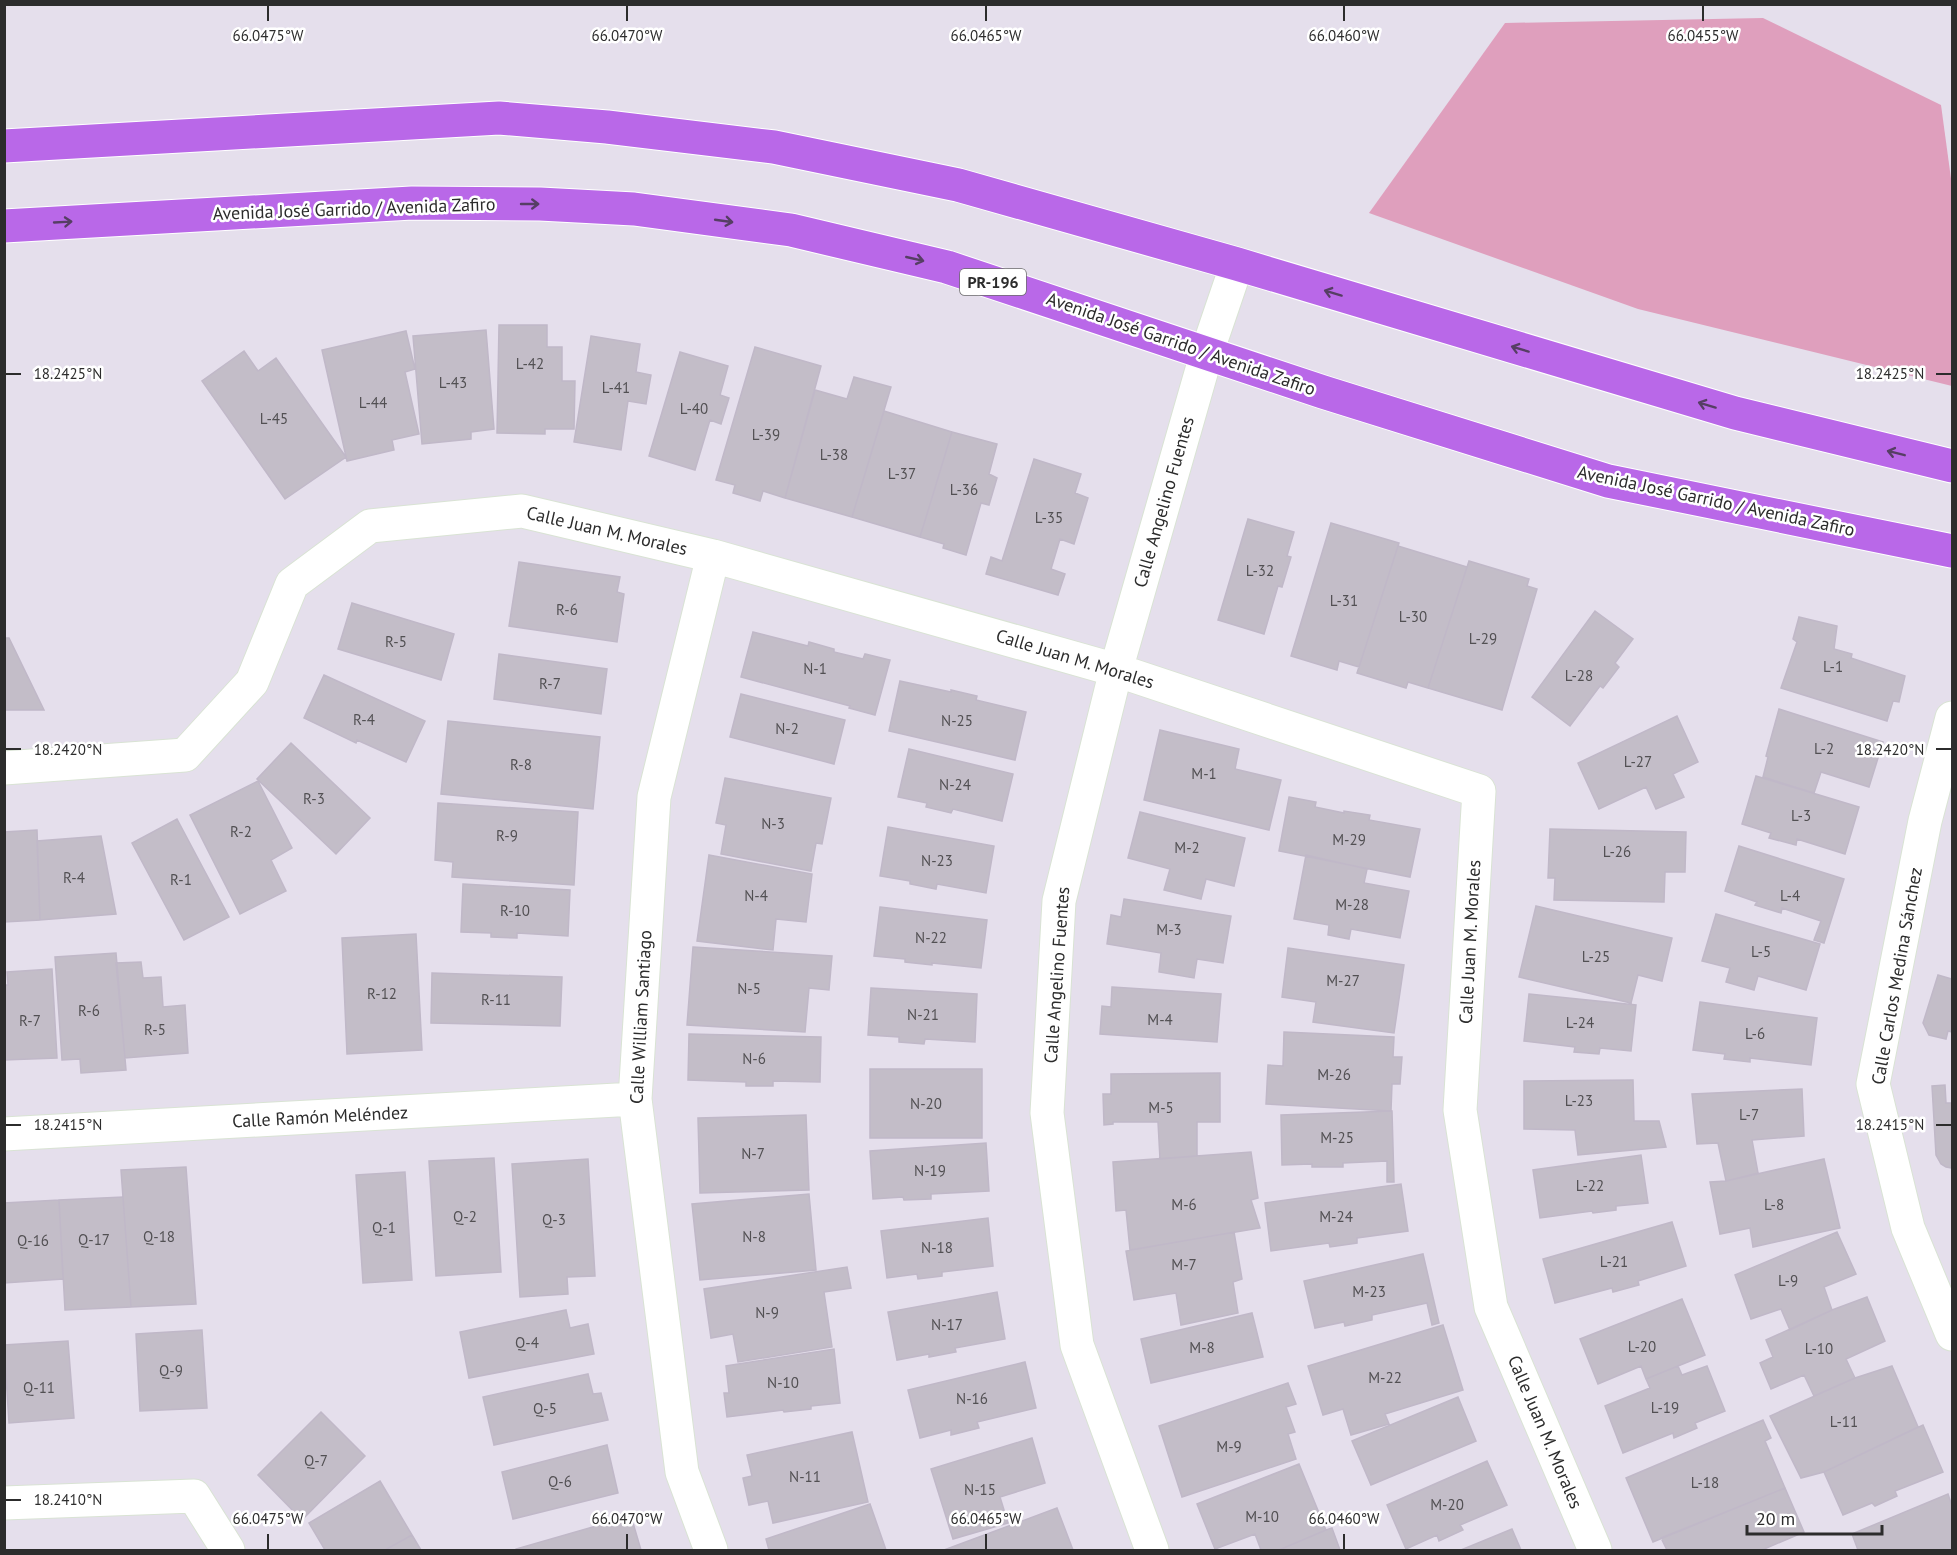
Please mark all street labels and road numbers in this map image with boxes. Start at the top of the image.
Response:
street label: Avenida José Garrido / Avenida Zafiro [212,192,496,225]
road number: PR-196 [960,269,1026,295]
street label: Avenida José Garrido / Avenida Zafiro [1044,287,1319,400]
street label: Calle Angelino Fuentes [1128,414,1199,590]
street label: Avenida José Garrido / Avenida Zafiro [1575,460,1857,541]
street label: Calle Juan M. Morales [524,501,690,560]
street label: Calle Juan M. Morales [993,624,1157,694]
street label: Calle Juan M. Morales [1454,859,1485,1025]
street label: Calle Carlos Medina Sánchez [1866,865,1927,1086]
street label: Calle Angelino Fuentes [1039,886,1074,1064]
street label: Calle William Santiago [624,930,657,1104]
street label: Calle Ramón Meléndez [231,1100,408,1133]
street label: Calle Juan M. Morales [1503,1352,1588,1512]

